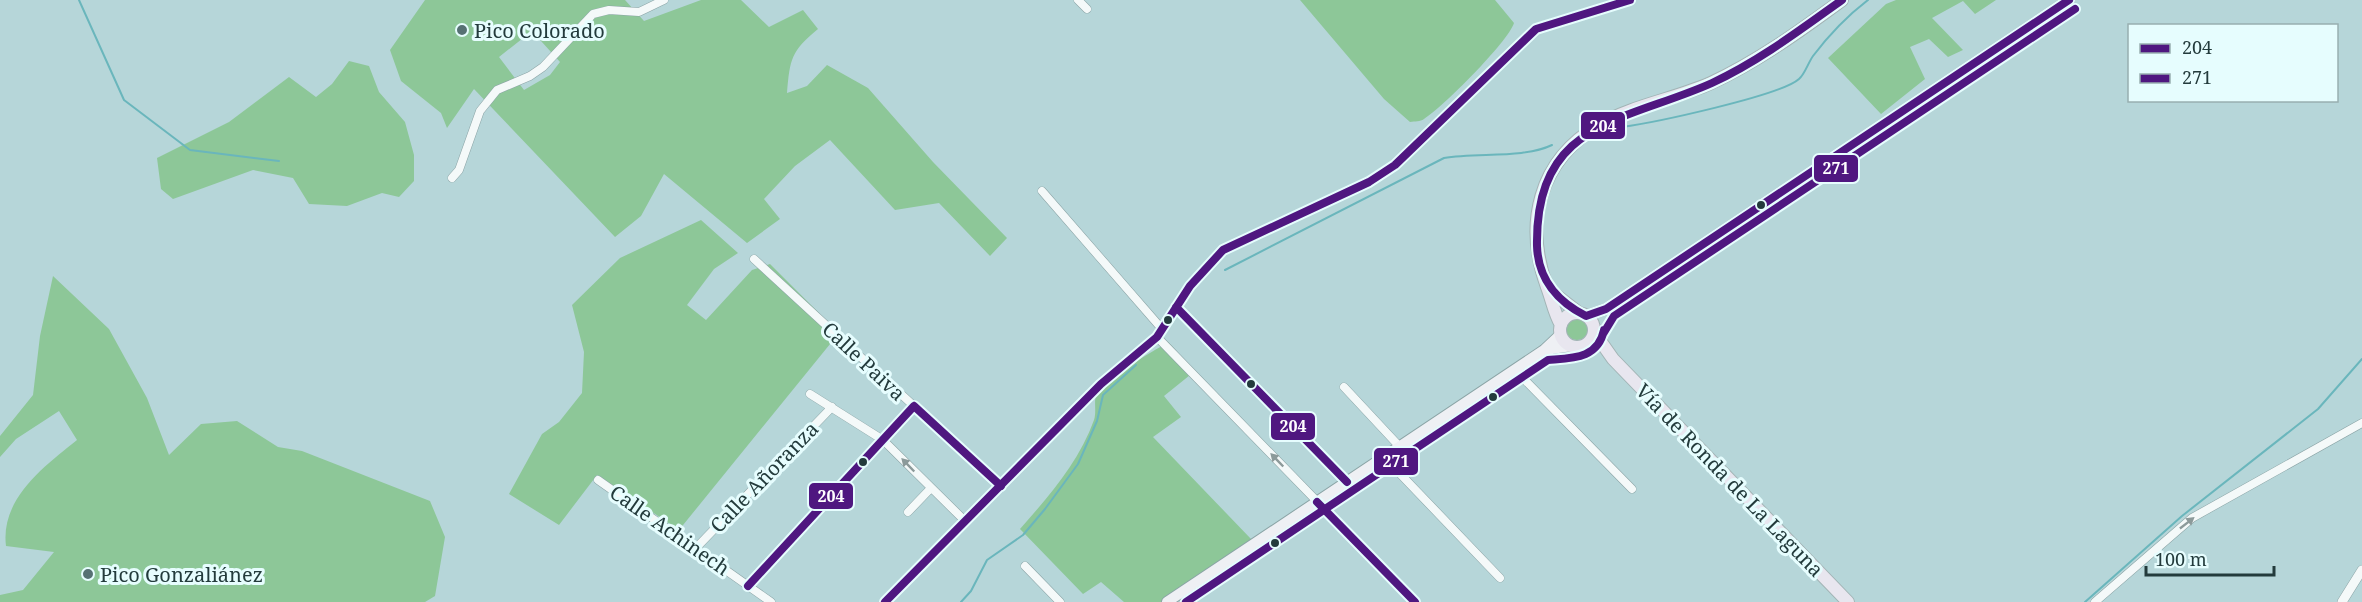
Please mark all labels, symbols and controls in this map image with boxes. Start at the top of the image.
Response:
place label: Pico Colorado [474,17,605,44]
marker: Pico Colorado [455,23,469,37]
legend [2128,24,2338,102]
text: 204 [2182,35,2212,59]
text: 271 [2182,65,2212,89]
line badge: 204 [1580,111,1626,140]
text: 204 [1589,115,1617,137]
line badge: 271 [1813,154,1859,183]
text: 271 [1822,157,1850,179]
unlabelled marker [1755,199,1767,211]
unlabelled marker [1162,314,1174,326]
street label: Calle Paiva [817,316,911,406]
street label: Vía de Ronda de La Laguna [1630,377,1830,583]
unlabelled marker [1245,378,1257,390]
unlabelled marker [1487,391,1499,403]
line badge: 204 [1270,412,1316,441]
street label: Calle Añoranza [704,415,824,539]
text: 204 [1279,415,1307,437]
line badge: 271 [1373,447,1419,476]
text: 271 [1382,450,1410,472]
one-way arrow [1270,453,1284,467]
unlabelled marker [857,456,869,468]
one-way arrow [901,458,915,473]
street label: Calle Achinech [605,479,736,582]
line badge: 204 [808,482,854,510]
text: 204 [817,485,845,507]
one-way arrow [2179,516,2195,529]
unlabelled marker [1269,537,1281,549]
scale bar [2146,539,2274,577]
text: 100 m [2155,547,2207,571]
place label: Pico Gonzaliánez [100,561,263,588]
marker: Pico Gonzaliánez [81,567,95,581]

